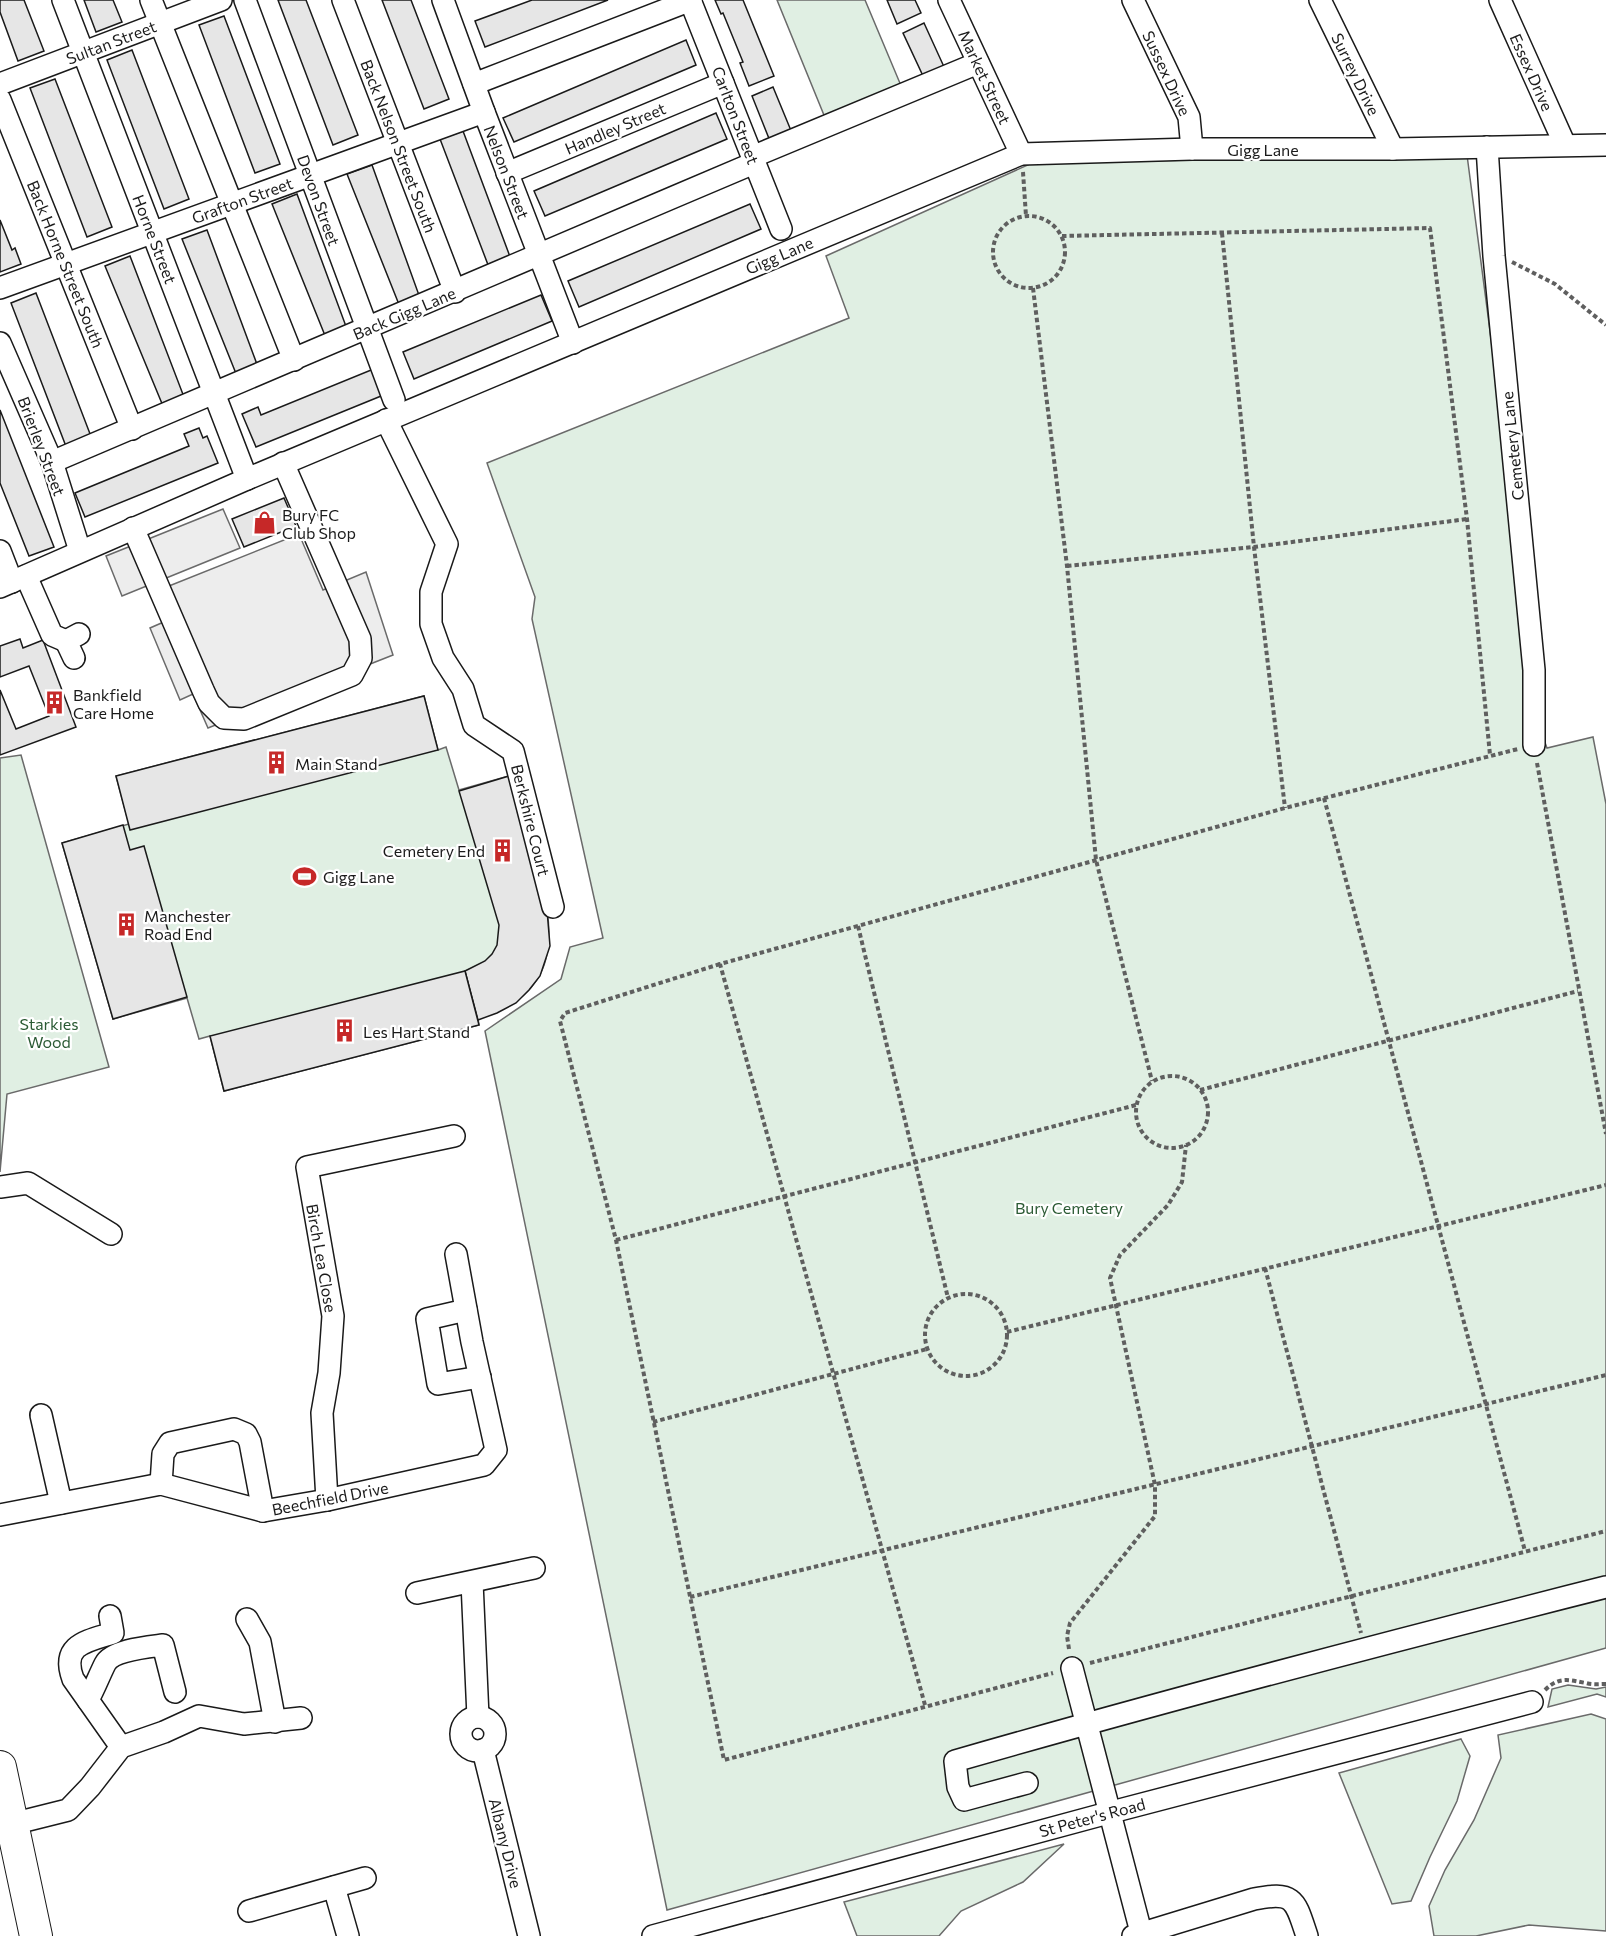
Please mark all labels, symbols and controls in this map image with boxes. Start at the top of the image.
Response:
street label: Sultan Street [63,16,159,68]
street label: Market Street [955,27,1015,127]
street label: Sussex Drive [1139,28,1195,118]
street label: Surrey Drive [1328,30,1384,118]
street label: Essex Drive [1507,30,1557,114]
street label: Back Nelson Street South [357,57,441,235]
street label: Carlton Street [709,63,764,167]
street label: Handley Street [562,98,669,158]
street label: Nelson Street [480,122,534,222]
street label: Gigg Lane [1227,140,1299,159]
street label: Devon Street [294,152,344,248]
street label: Grafton Street [189,173,296,227]
street label: Back Horne Street South [24,178,108,350]
street label: Horne Street [129,192,181,287]
street label: Gigg Lane [742,232,816,278]
street label: Back Gigg Lane [350,283,458,343]
street label: Cemetery Lane [1497,391,1527,501]
street label: Brierley Street [14,394,70,499]
place label: Bury FC Club Shop [282,505,356,542]
shop icon: Bury FC Club Shop [251,510,277,536]
place label: Bankfield Care Home [73,685,154,722]
building icon: Bankfield Care Home [42,690,68,716]
building icon: Main Stand [264,750,290,776]
place label: Main Stand [295,754,377,773]
street label: Berkshire Court [508,762,554,878]
building icon: Cemetery End [490,837,516,863]
place label: Cemetery End [383,841,485,860]
sports icon: Gigg Lane [292,863,318,889]
place label: Gigg Lane [323,867,394,886]
place label: Manchester Road End [144,906,231,943]
building icon: Manchester Road End [113,911,139,937]
park label: Starkies Wood [19,1014,79,1051]
building icon: Les Hart Stand [332,1018,358,1044]
place label: Les Hart Stand [363,1022,470,1041]
park label: Bury Cemetery [1015,1198,1123,1217]
street label: Birch Lea Close [303,1202,341,1314]
street label: Beechfield Drive [270,1477,390,1519]
street label: St Peter's Road [1037,1794,1147,1840]
street label: Albany Drive [486,1796,526,1890]

